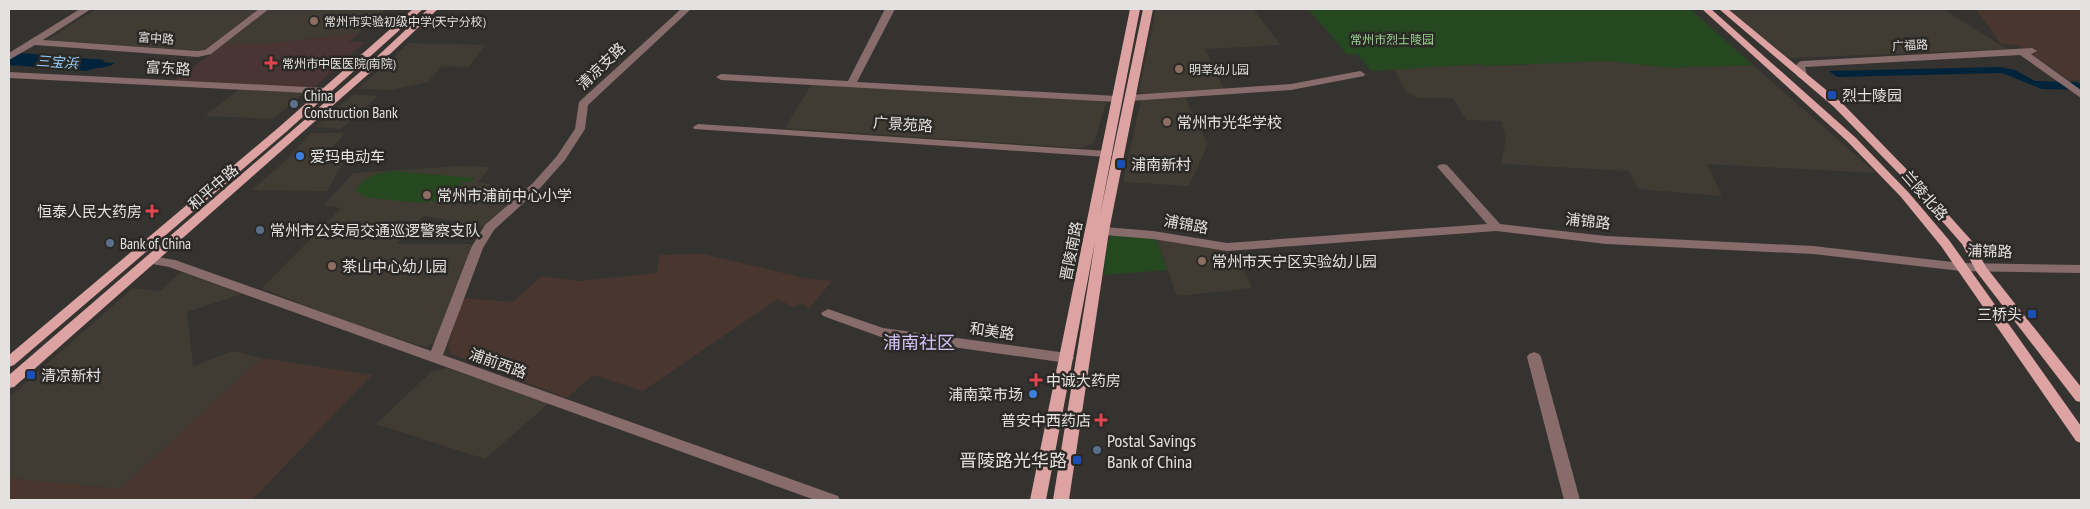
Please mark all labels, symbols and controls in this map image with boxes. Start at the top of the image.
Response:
place label: 常州市实验初级中学(天宁分校) [324,14,486,29]
marker: 常州市实验初级中学(天宁分校) [308,15,320,27]
street label: 富中路 [138,29,174,47]
park label: 常州市烈士陵园 [1350,32,1434,47]
street label: 广福路 [1892,37,1928,53]
street label: 清凉支路 [573,38,629,94]
water label: 三宝浜 [35,52,80,73]
marker: 常州市中医医院(南院) [264,56,278,70]
place label: 常州市中医医院(南院) [282,56,396,71]
street label: 富东路 [145,57,191,79]
place label: 明莘幼儿园 [1189,62,1249,77]
marker: 明莘幼儿园 [1173,63,1185,75]
place label: China Construction Bank [304,86,398,122]
place label: 烈士陵园 [1842,86,1902,105]
marker: 烈士陵园 [1826,89,1838,101]
marker: China Construction Bank [288,98,300,110]
street label: 广景苑路 [872,112,934,136]
place label: 常州市光华学校 [1177,113,1282,132]
marker: 常州市光华学校 [1161,116,1173,128]
place label: 爱玛电动车 [310,147,385,166]
marker: 爱玛电动车 [294,150,306,162]
place label: 浦南新村 [1131,155,1191,174]
marker: 浦南新村 [1115,158,1127,170]
street label: 和平中路 [184,160,242,214]
street label: 兰陵北路 [1898,166,1952,224]
place label: 常州市浦前中心小学 [437,186,572,205]
marker: 常州市浦前中心小学 [421,189,433,201]
place label: 恒泰人民大药房 [37,202,142,221]
marker: 恒泰人民大药房 [146,205,158,217]
street label: 浦锦路 [1565,209,1611,233]
street label: 浦锦路 [1162,211,1210,237]
street label: 晋陵南路 [1056,220,1086,282]
place label: 常州市公安局交通巡逻警察支队 [270,221,480,240]
marker: 常州市公安局交通巡逻警察支队 [254,224,266,236]
place label: Bank of China [120,234,191,253]
marker: Bank of China [104,237,116,249]
street label: 浦锦路 [1967,241,2013,261]
place label: 常州市天宁区实验幼儿园 [1212,252,1377,271]
marker: 常州市天宁区实验幼儿园 [1196,255,1208,267]
place label: 茶山中心幼儿园 [342,257,447,276]
marker: 茶山中心幼儿园 [326,260,338,272]
place label: 三桥头 [1977,305,2022,324]
marker: 三桥头 [2026,308,2038,320]
street label: 和美路 [968,318,1016,344]
district label: 浦南社区 [883,331,955,354]
street label: 浦前西路 [467,344,529,382]
place label: 清凉新村 [41,366,101,385]
marker: 清凉新村 [25,369,37,381]
place label: 中诚大药房 [1046,371,1121,390]
marker: 中诚大药房 [1030,374,1042,386]
place label: 浦南菜市场 [948,385,1023,404]
marker: 浦南菜市场 [1027,388,1039,400]
place label: 普安中西药店 [1001,411,1091,430]
marker: 普安中西药店 [1095,414,1107,426]
place label: Postal Savings Bank of China [1107,429,1196,473]
marker: Postal Savings Bank of China [1091,444,1103,456]
place label: 晋陵路光华路 [959,449,1067,472]
marker: 晋陵路光华路 [1071,454,1083,466]

